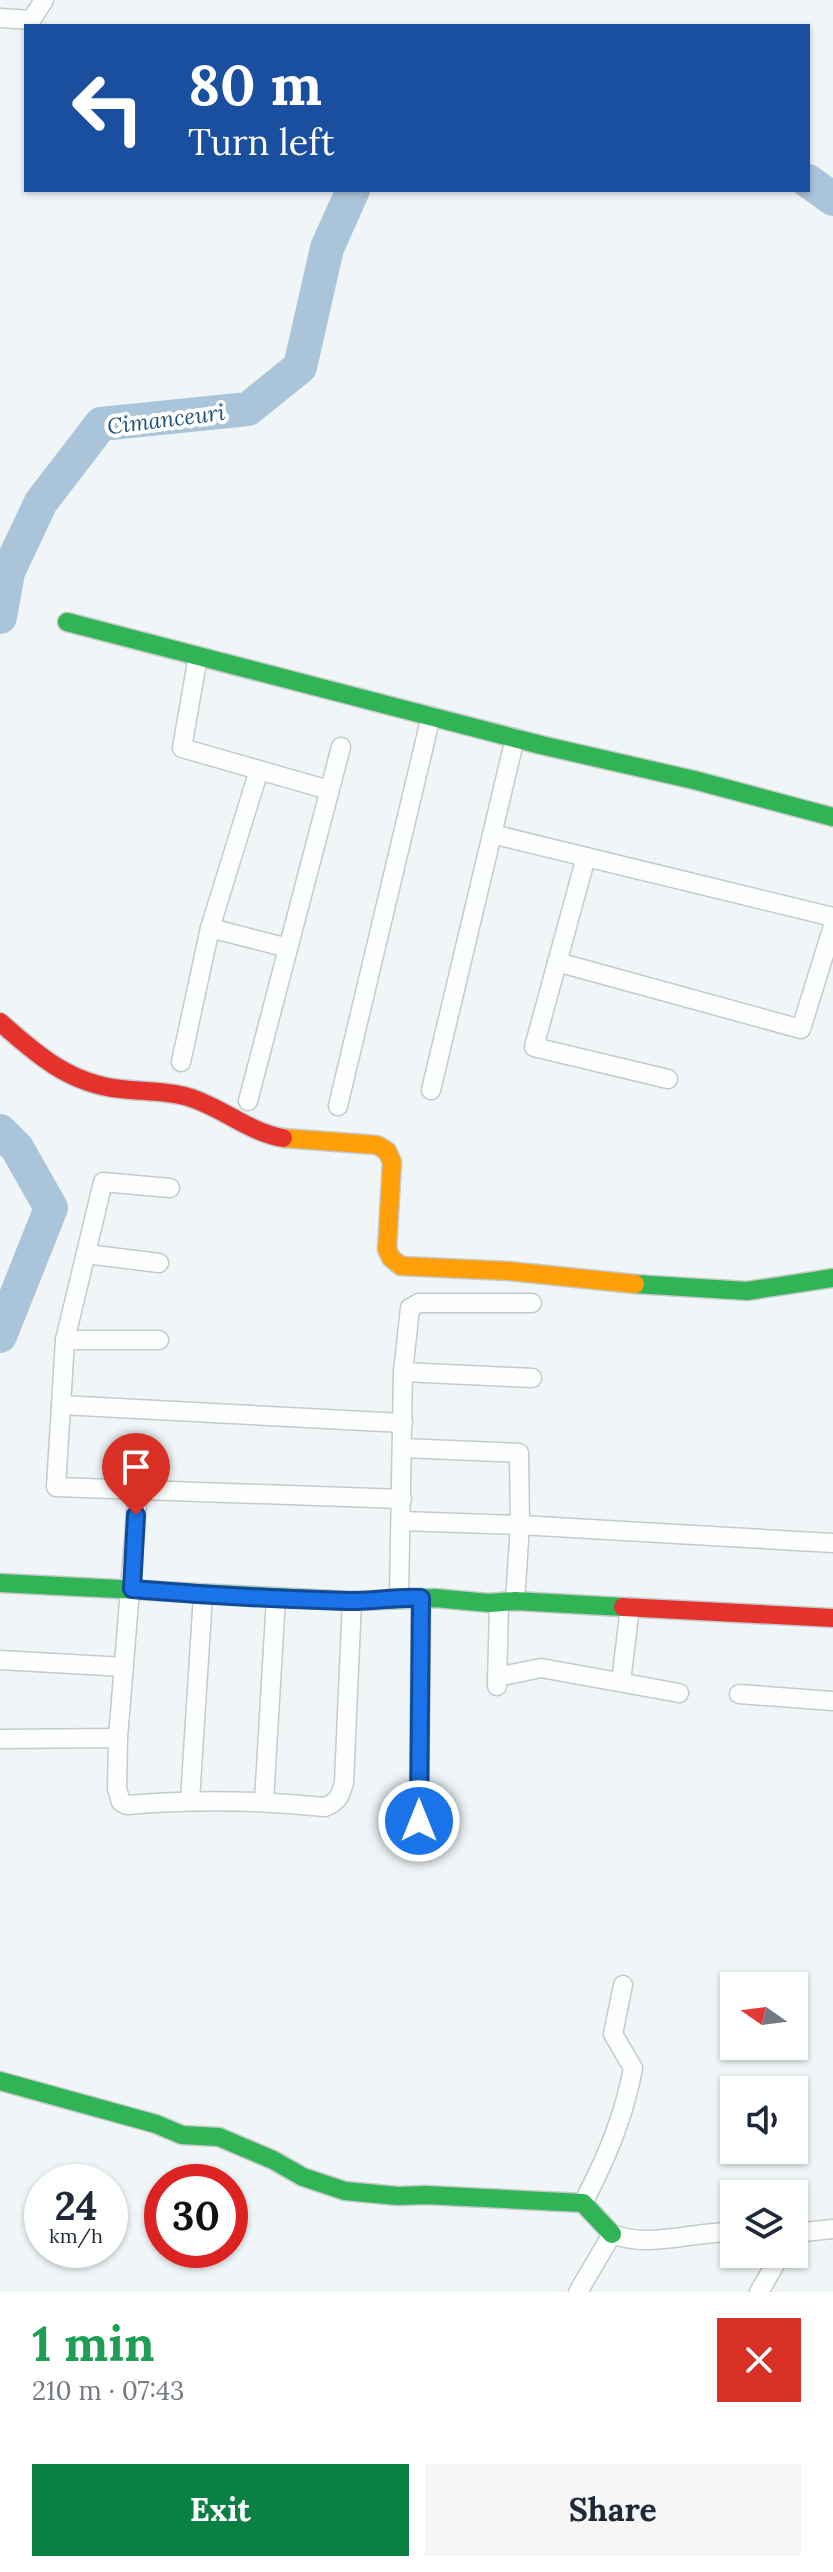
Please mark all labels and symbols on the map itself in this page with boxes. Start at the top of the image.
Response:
water label: Cimanceuri [106,398,226,440]
pin [102,1433,170,1515]
position arrow [377,1779,461,1863]
north arrow [720,1972,808,2060]
speed limit sign: 30 [144,2164,248,2268]

